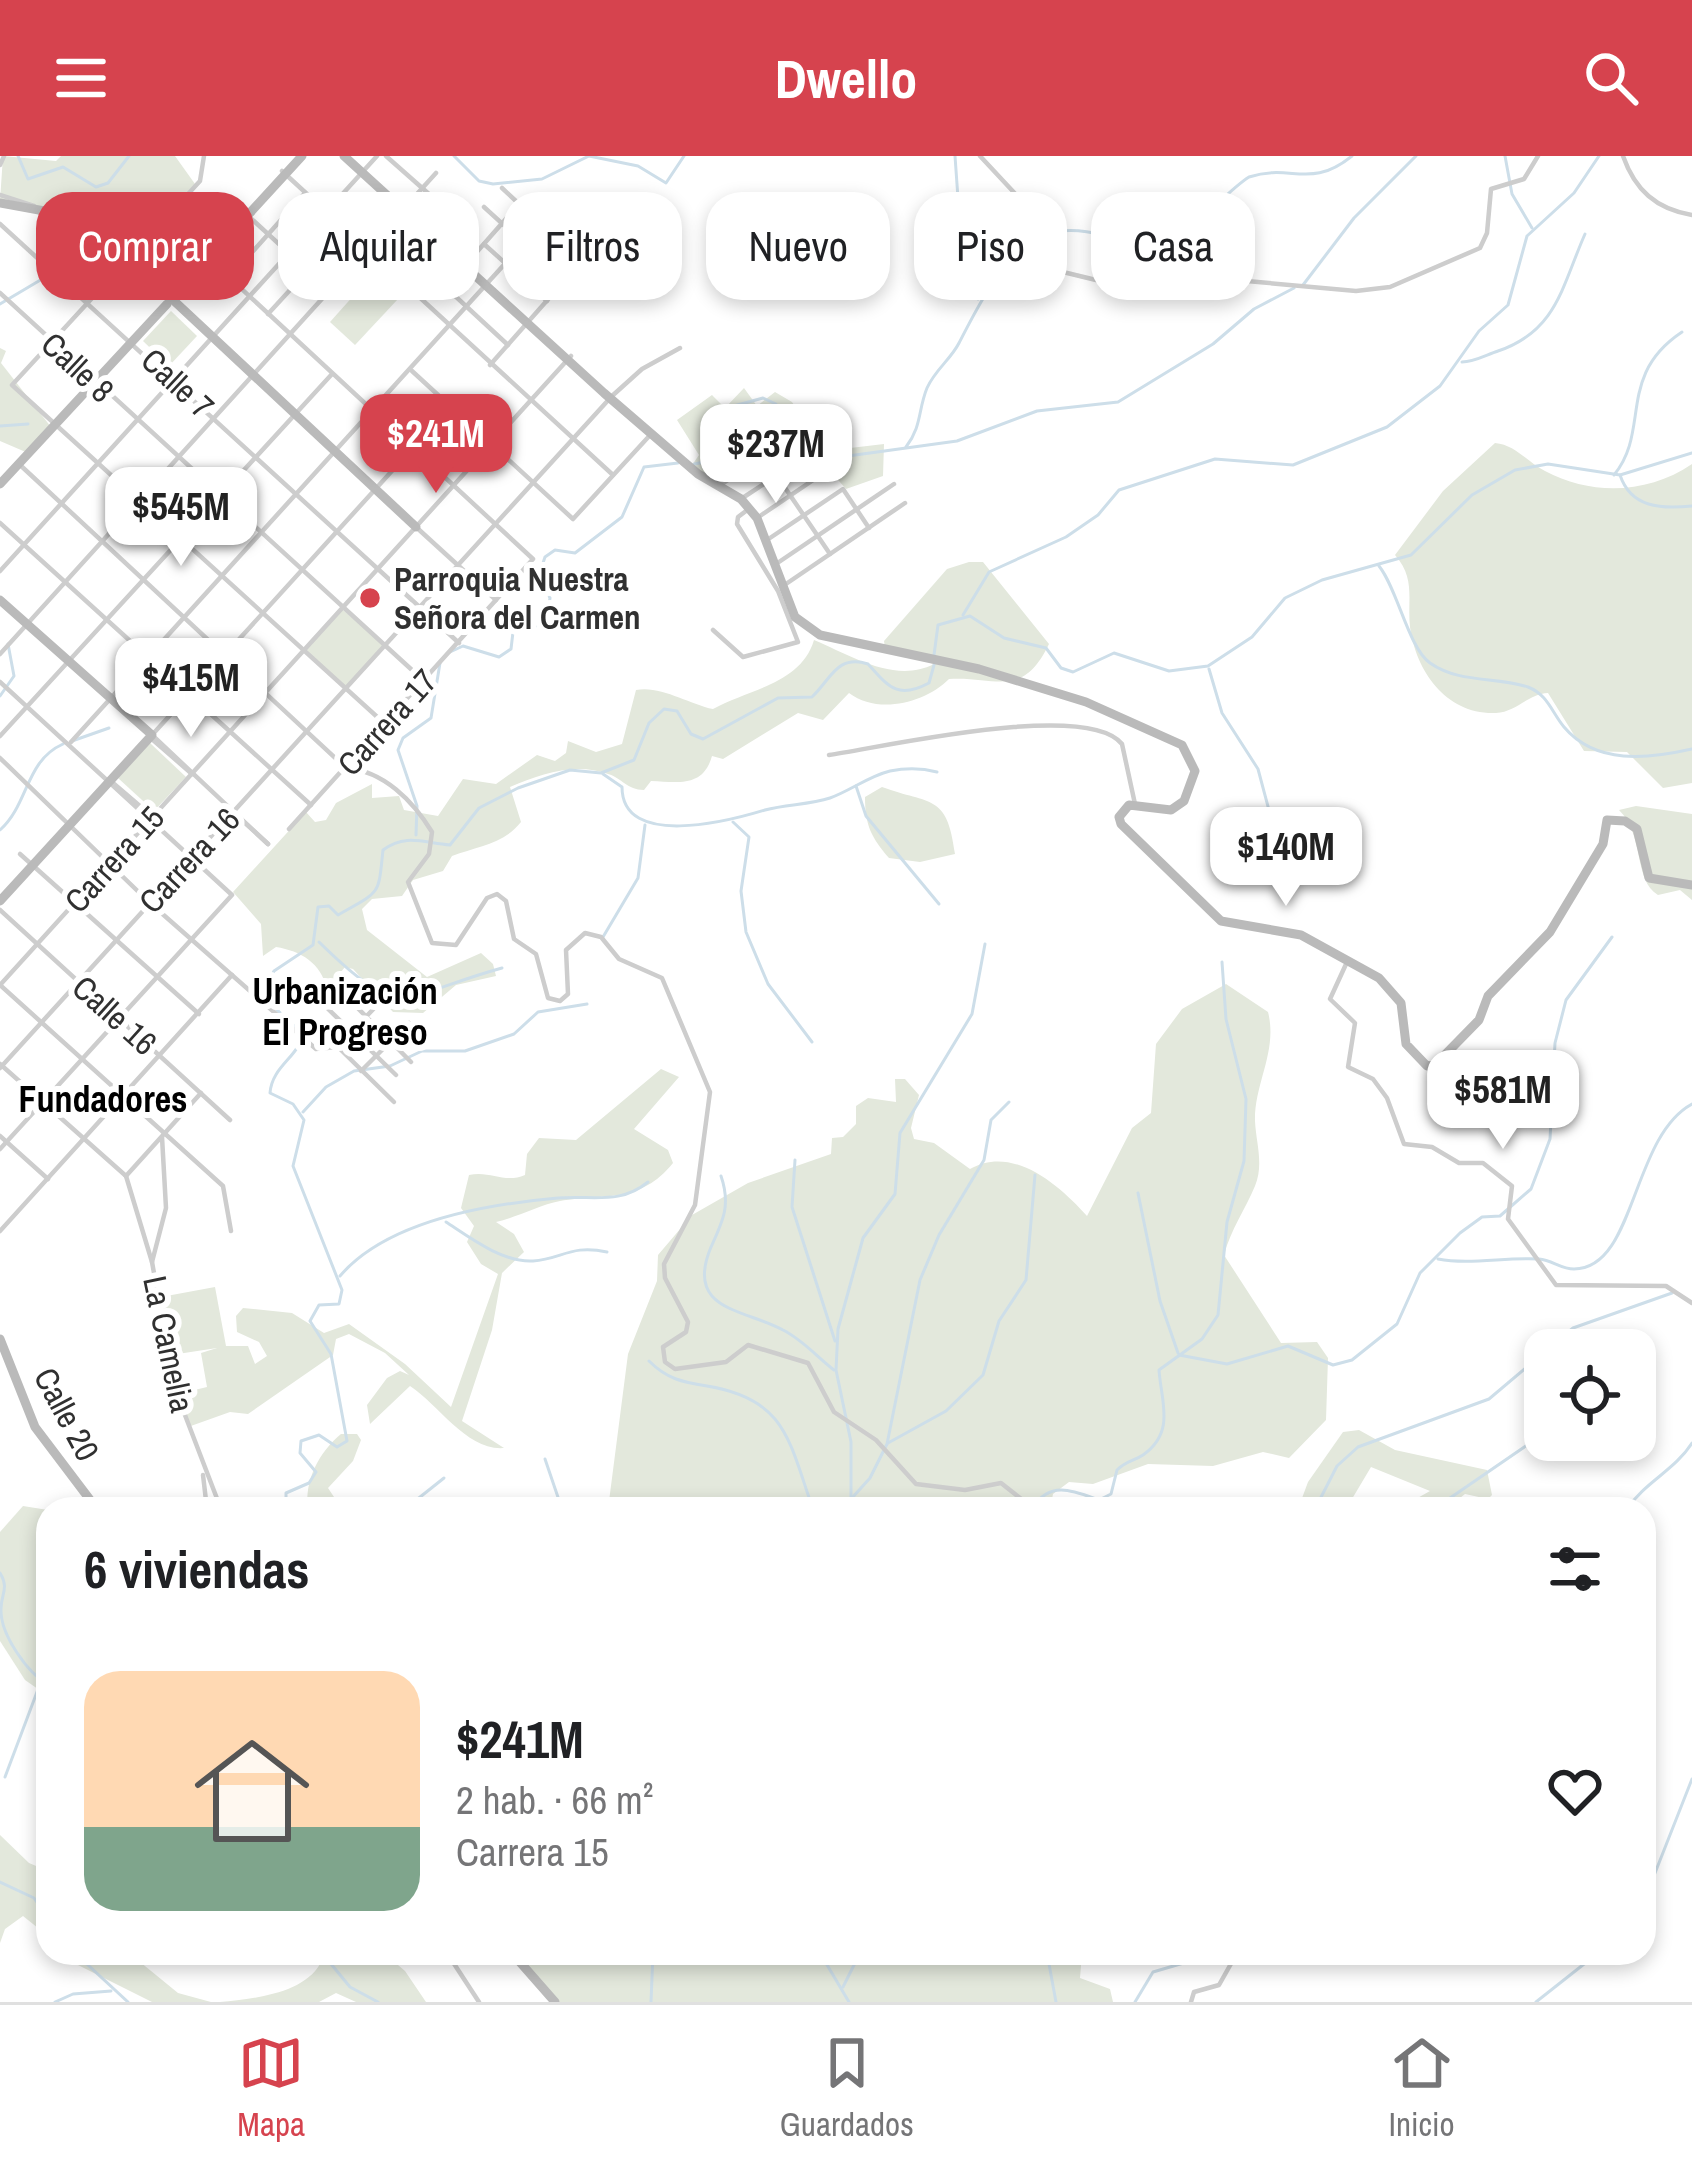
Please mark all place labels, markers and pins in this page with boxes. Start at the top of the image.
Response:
pin: $241M [352,394,520,496]
pin: $237M [692,404,860,506]
pin: $545M [97,467,265,569]
place label: Parroquia Nuestra Señora del Carmen [394,557,641,639]
marker: Parroquia Nuestra Señora del Carmen [357,585,383,611]
pin: $415M [107,638,275,740]
pin: $140M [1202,807,1370,909]
pin: $581M [1419,1050,1587,1152]

